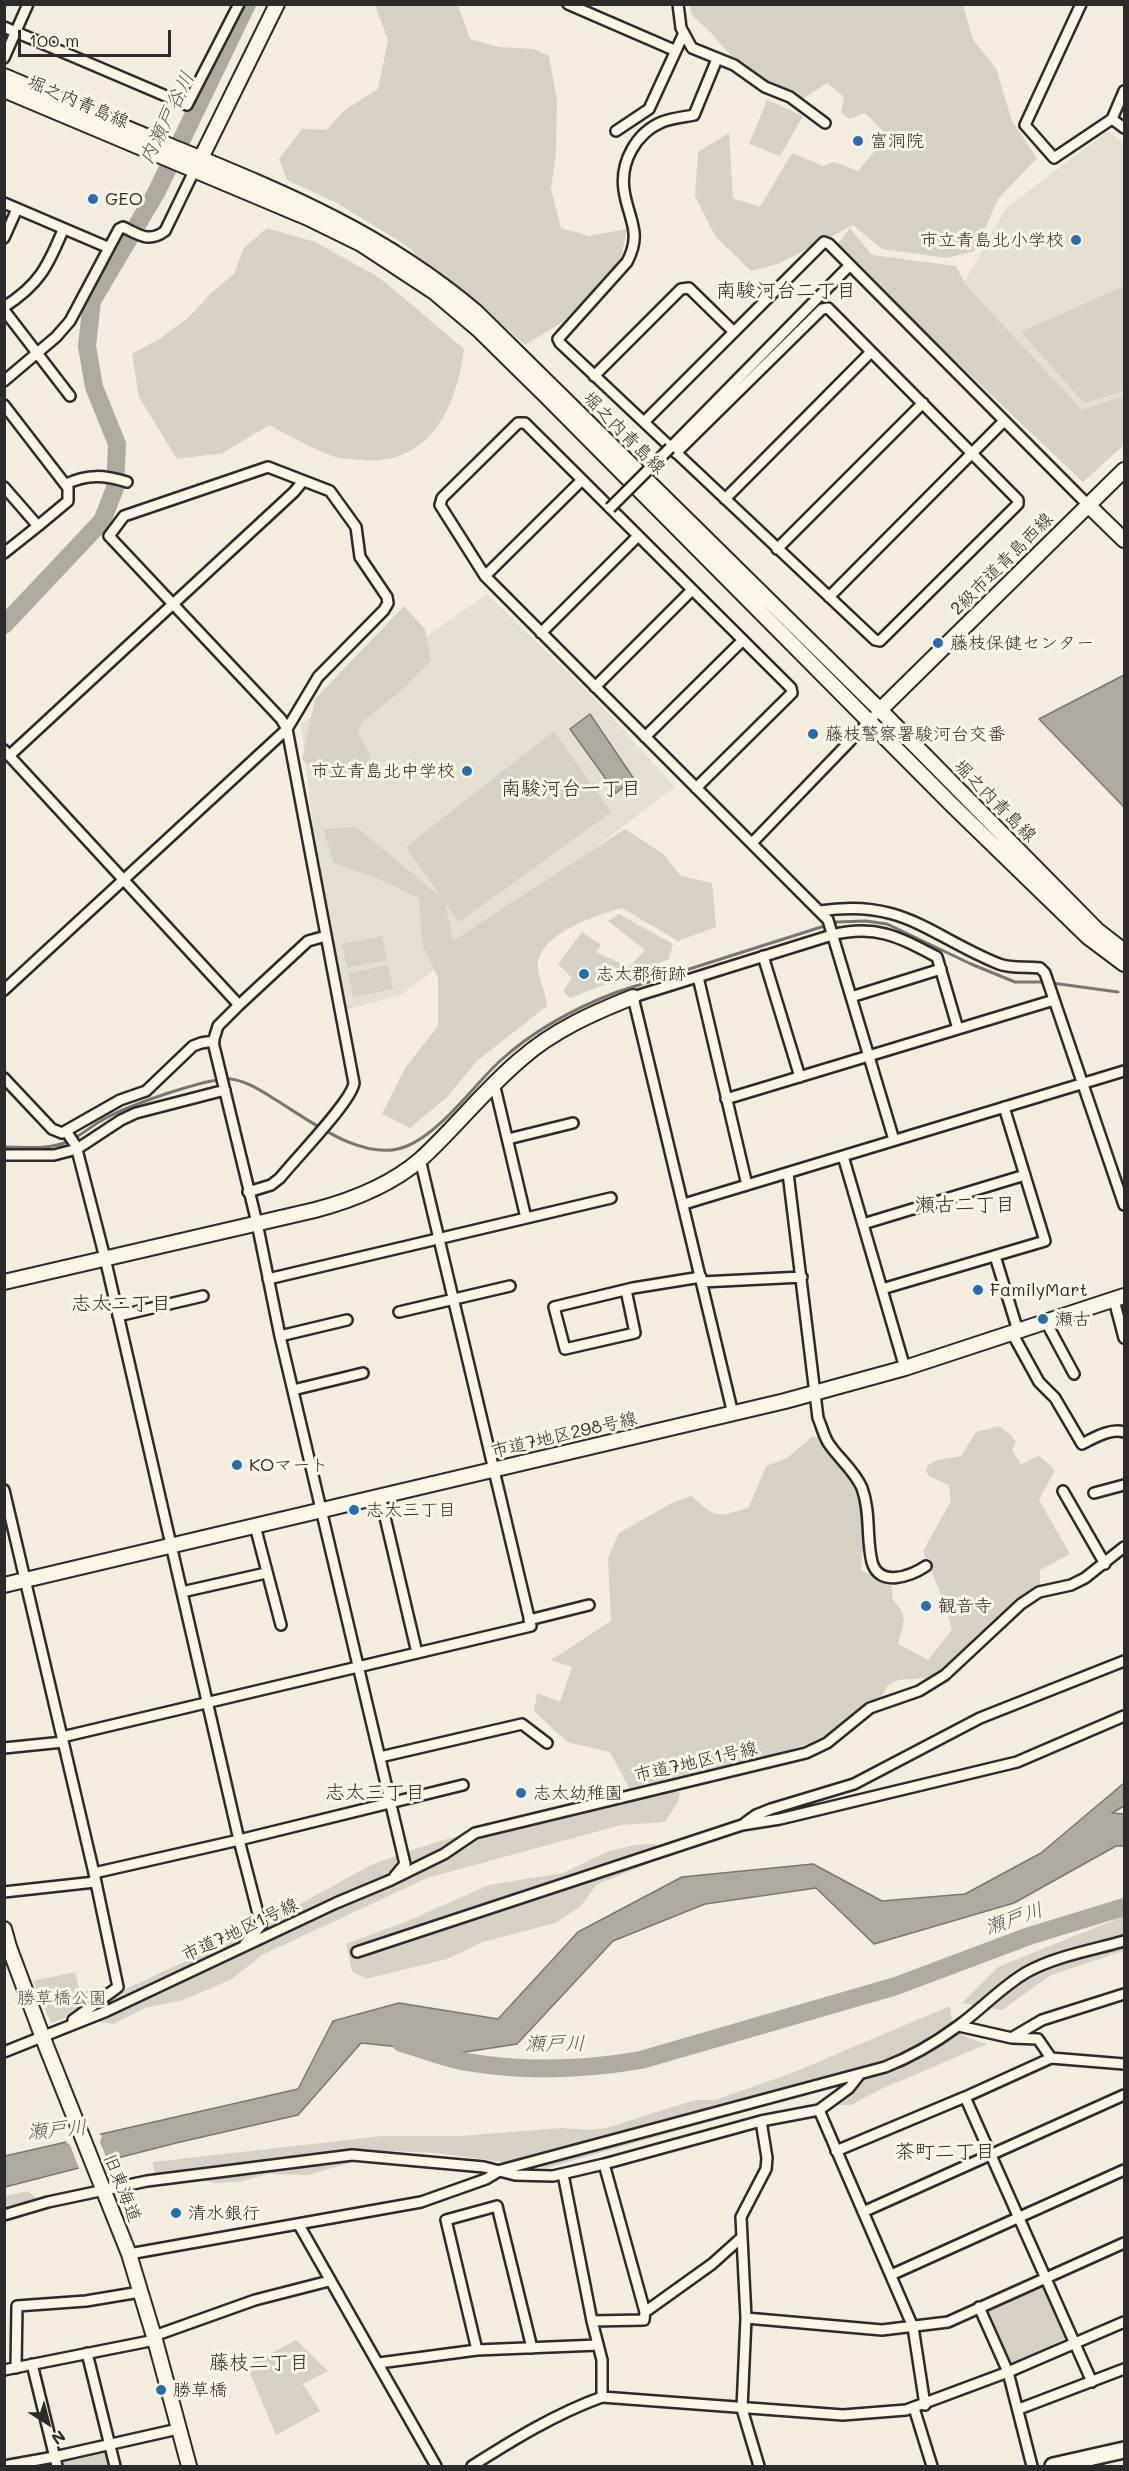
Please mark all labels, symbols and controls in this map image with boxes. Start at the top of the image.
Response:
scale bar [21,18,174,56]
text: 100 m [29,28,79,52]
water label: 内瀬戸谷川 [134,68,200,168]
street label: 堀之内青島線 [24,71,132,133]
place label: 富洞院 [870,130,924,152]
marker: 富洞院 [851,134,865,148]
place label: GEO [105,188,143,210]
marker: GEO [86,192,100,206]
place label: 市立青島北小学校 [920,229,1064,251]
marker: 市立青島北小学校 [1069,233,1083,247]
district label: 南駿河台二丁目 [716,279,856,303]
street label: 堀之内青島線 [578,387,670,479]
street label: 2級市道青島西線 [946,508,1058,620]
place label: 藤枝保健センター [950,632,1094,654]
marker: 藤枝保健センター [931,636,945,650]
place label: 藤枝警察署駿河台交番 [825,723,1005,745]
marker: 藤枝警察署駿河台交番 [806,727,820,741]
street label: 堀之内青島線 [949,755,1041,847]
place label: 市立青島北中学校 [311,760,455,782]
marker: 市立青島北中学校 [460,764,474,778]
district label: 南駿河台一丁目 [501,777,641,801]
place label: 志太郡衙跡 [596,963,686,985]
marker: 志太郡衙跡 [577,967,591,981]
district label: 瀬古二丁目 [915,1193,1015,1217]
place label: FamilyMart [990,1279,1088,1301]
marker: FamilyMart [971,1283,985,1297]
district label: 志太二丁目 [71,1292,171,1316]
place label: 瀬古 [1055,1308,1091,1330]
marker: 瀬古 [1036,1312,1050,1326]
street label: 市道7地区298号線 [489,1408,639,1462]
place label: KOマート [249,1454,328,1476]
marker: KOマート [230,1458,244,1472]
place label: 志太三丁目 [366,1499,456,1521]
marker: 志太三丁目 [347,1503,361,1517]
place label: 観音寺 [938,1595,992,1617]
marker: 観音寺 [919,1599,933,1613]
street label: 市道7地区1号線 [632,1737,760,1787]
district label: 志太三丁目 [325,1781,425,1805]
place label: 志太幼稚園 [533,1782,623,1804]
marker: 志太幼稚園 [514,1786,528,1800]
street label: 市道7地区1号線 [178,1894,302,1966]
water label: 瀬戸川 [982,1898,1046,1940]
park label: 勝草橋公園 [17,1987,107,2009]
water label: 瀬戸川 [525,2032,585,2056]
water label: 瀬戸川 [26,2115,88,2145]
district label: 茶町二丁目 [895,2140,995,2164]
street label: 旧東海道 [99,2151,145,2225]
place label: 清水銀行 [188,2202,260,2224]
marker: 清水銀行 [169,2206,183,2220]
district label: 藤枝二丁目 [209,2351,309,2375]
place label: 勝草橋 [173,2379,227,2401]
marker: 勝草橋 [154,2383,168,2397]
north arrow [18,2393,78,2453]
text: N [48,2426,70,2450]

